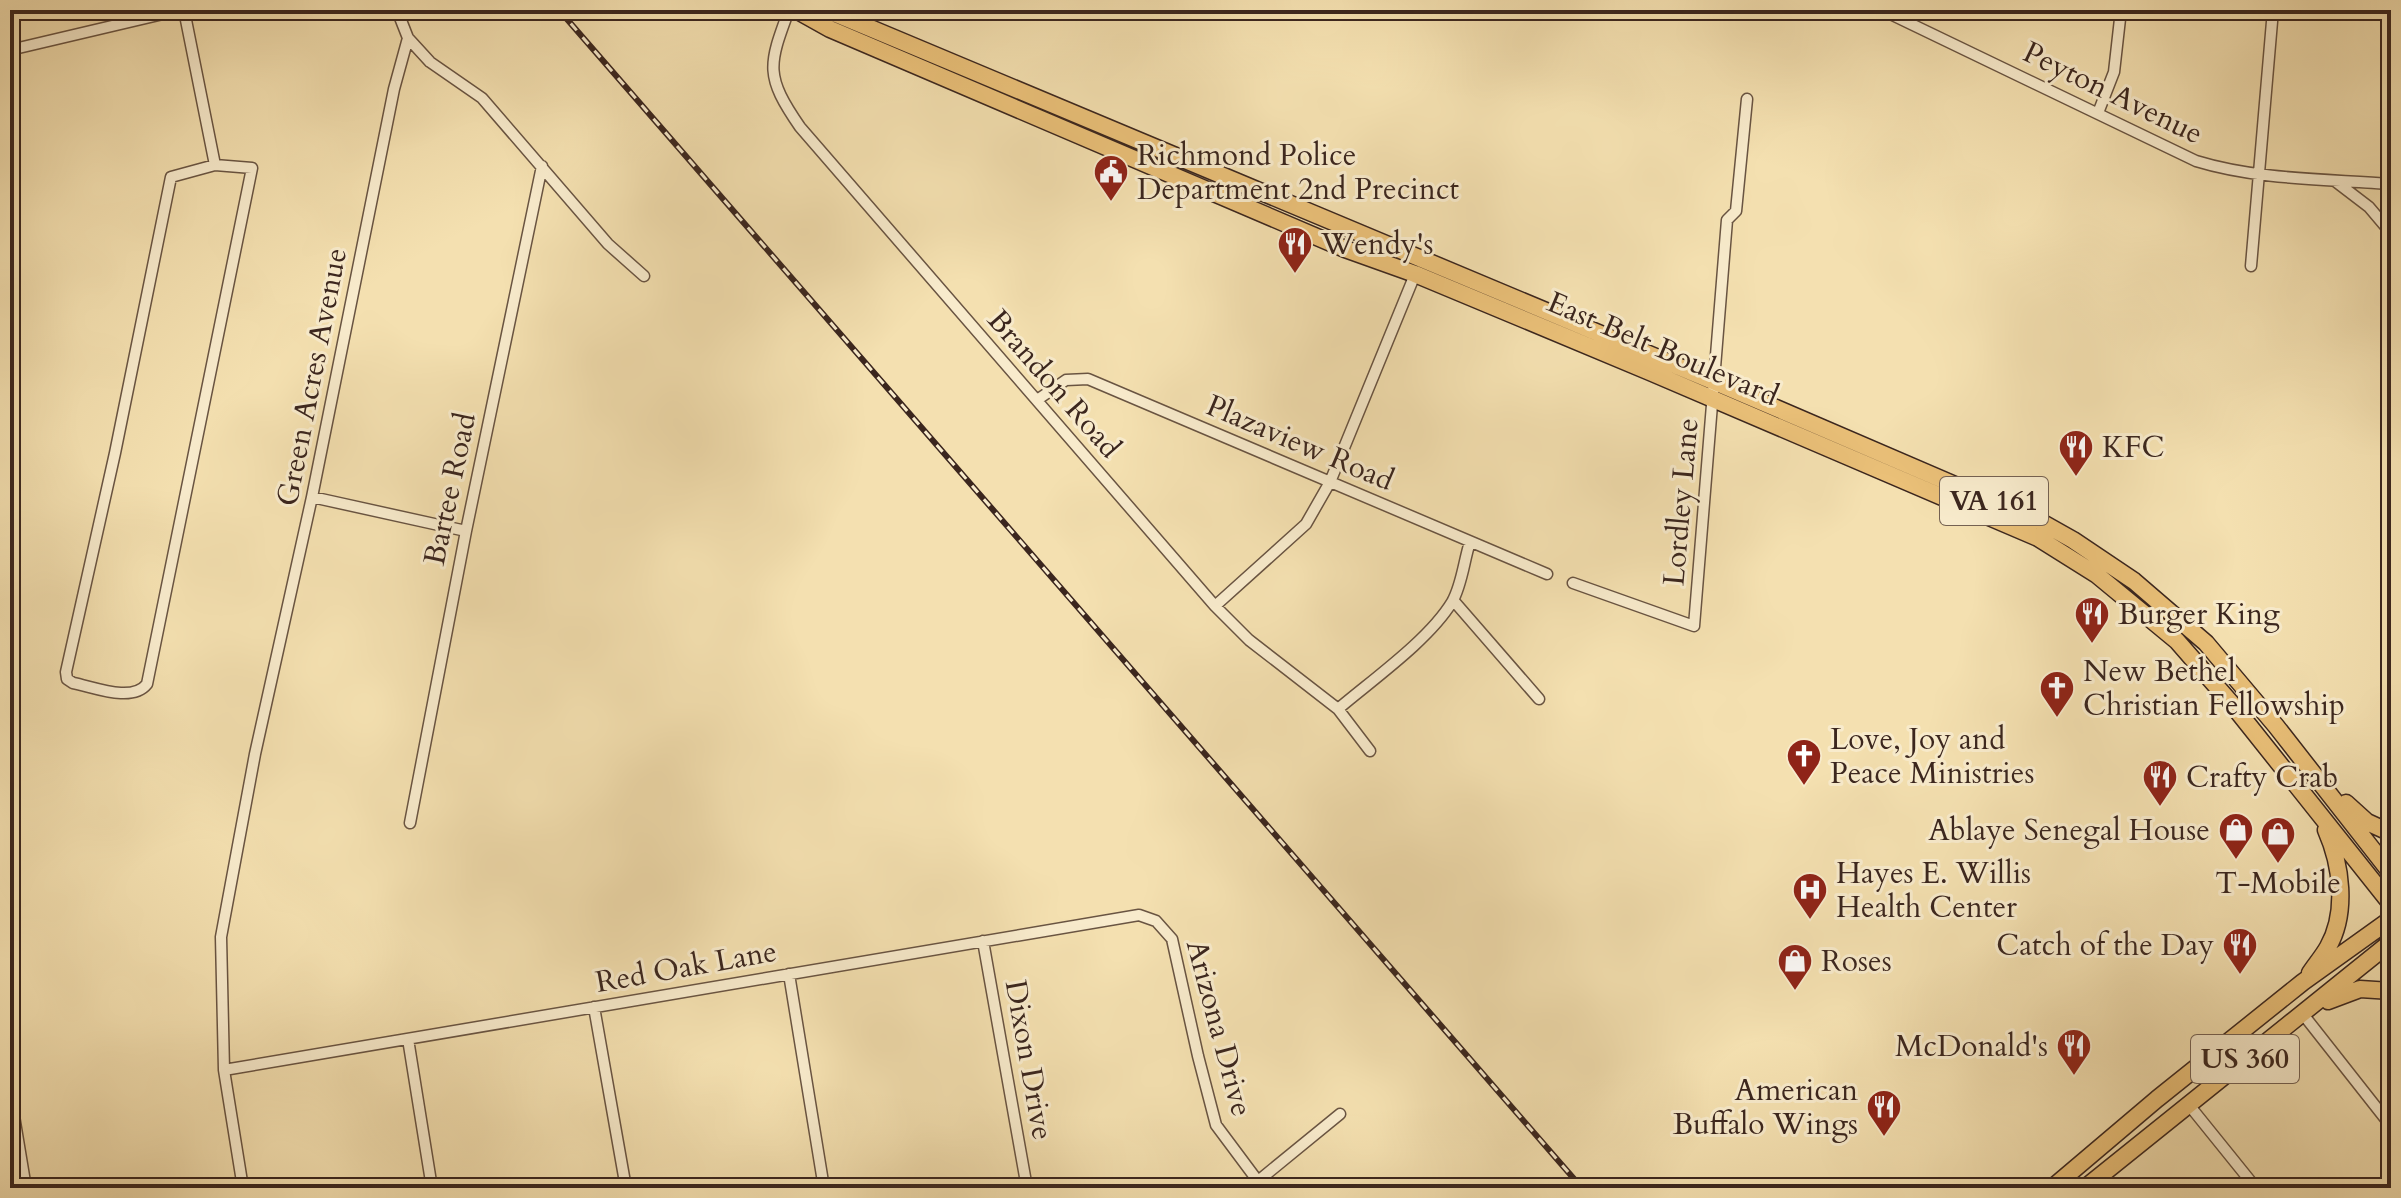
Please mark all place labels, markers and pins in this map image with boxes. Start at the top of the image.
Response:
place label: Richmond Police Department 2nd Precinct [1137,135,1460,210]
public building icon: Richmond Police Department 2nd Precinct [1092,153,1130,203]
place label: Wendy's [1320,224,1433,265]
restaurant icon: Wendy's [1276,225,1314,275]
place label: KFC [2102,427,2164,468]
restaurant icon: KFC [2057,428,2095,478]
place label: Burger King [2118,594,2280,635]
restaurant icon: Burger King [2073,595,2111,645]
place label: New Bethel Christian Fellowship [2083,651,2345,726]
church icon: New Bethel Christian Fellowship [2038,669,2076,719]
place label: Love, Joy and Peace Ministries [1830,719,2034,794]
church icon: Love, Joy and Peace Ministries [1785,737,1823,787]
place label: Crafty Crab [2186,757,2338,798]
restaurant icon: Crafty Crab [2141,758,2179,808]
place label: Ablaye Senegal House [1928,810,2210,851]
shop icon: Ablaye Senegal House [2217,811,2255,861]
shop icon: T-Mobile [2259,815,2297,865]
place label: Hayes E. Willis Health Center [1836,853,2031,928]
place label: T-Mobile [2215,863,2341,904]
hospital icon: Hayes E. Willis Health Center [1791,871,1829,921]
place label: Catch of the Day [1996,925,2214,966]
restaurant icon: Catch of the Day [2221,926,2259,976]
place label: Roses [1821,941,1892,982]
shop icon: Roses [1776,942,1814,992]
place label: McDonald's [1895,1026,2048,1067]
restaurant icon: McDonald's [2055,1027,2093,1077]
place label: American Buffalo Wings [1673,1070,1858,1145]
restaurant icon: American Buffalo Wings [1865,1088,1903,1138]

